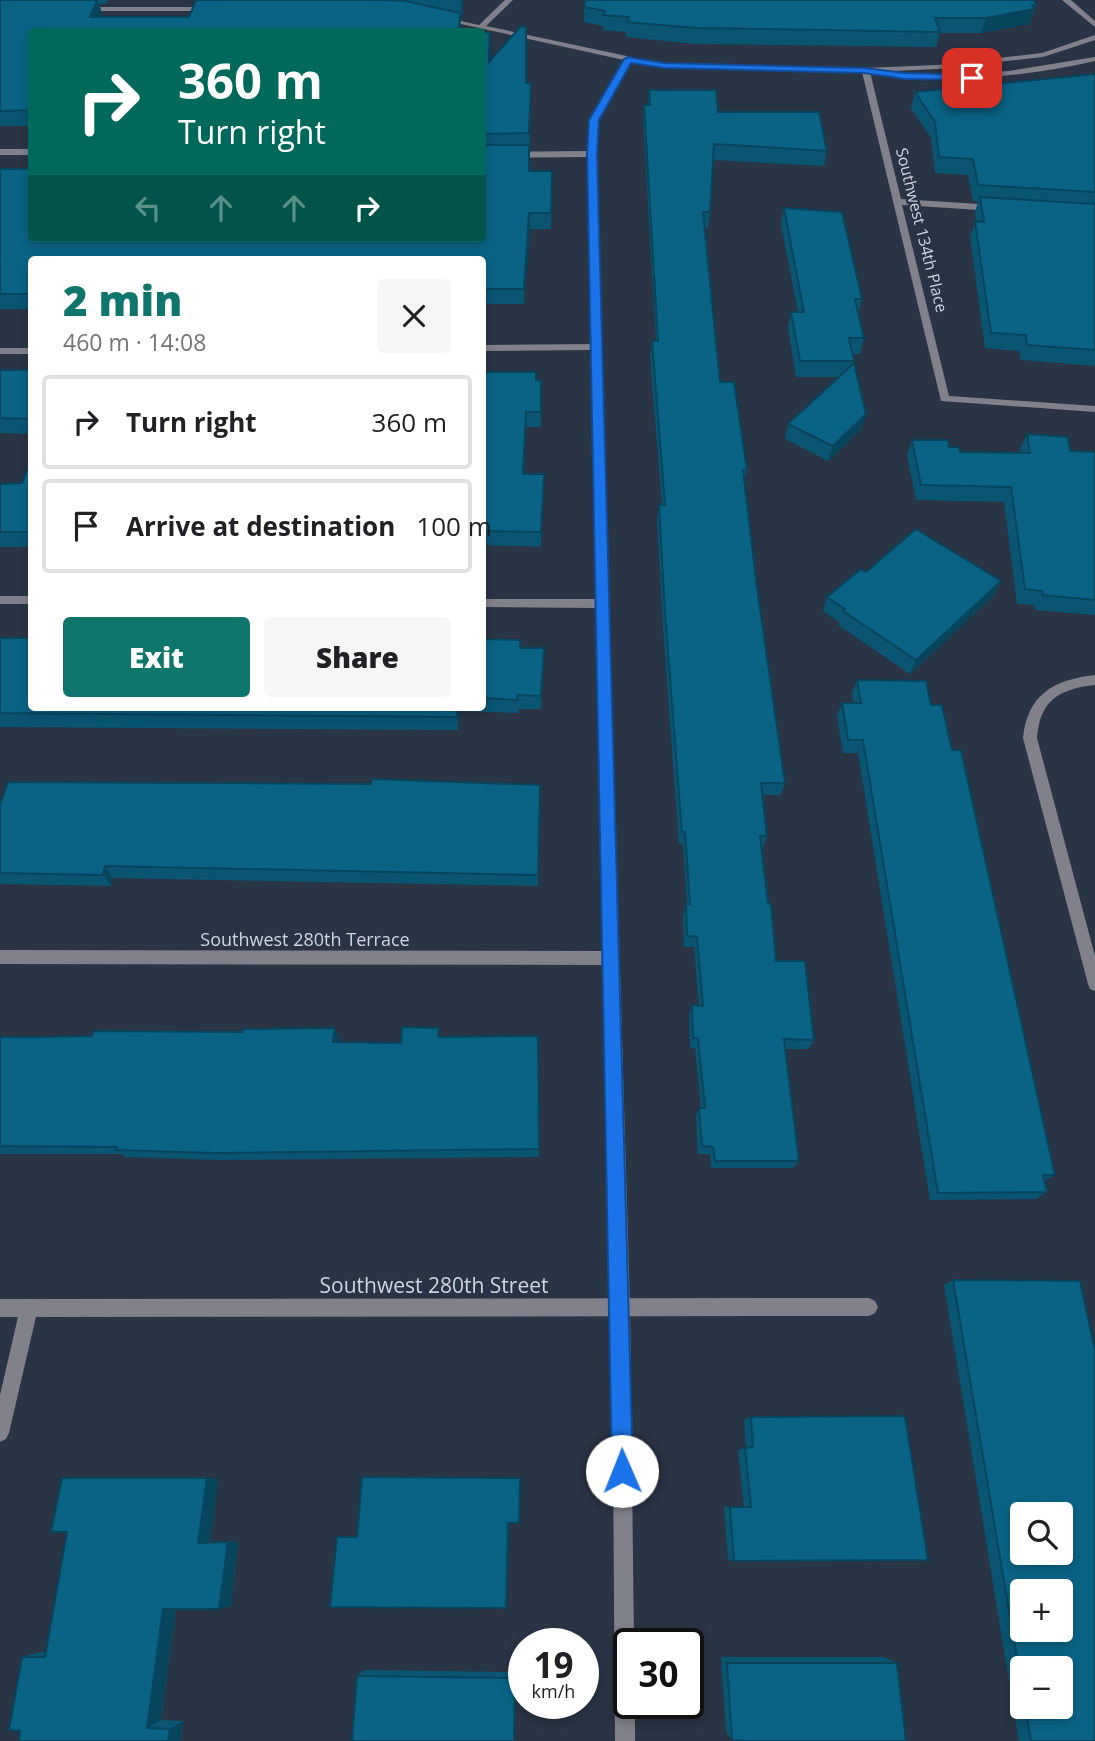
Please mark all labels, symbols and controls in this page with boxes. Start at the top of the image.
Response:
text: 360 m [178,47,323,113]
pin [942,48,1002,108]
icon: right [63,56,154,147]
icon: arrive [953,59,991,97]
text: Turn right [178,110,326,153]
street label: Southwest 134th Place [891,145,953,315]
icon: left [129,189,167,227]
icon: ahead [202,189,240,227]
icon: ahead [275,189,313,227]
icon: right [348,189,386,227]
text: 2 min [63,271,182,328]
button: close [377,279,451,353]
text: 460 m · 14:08 [63,326,206,358]
icon: right [67,403,105,441]
text: Turn right [126,404,257,440]
text: 360 m [372,404,447,440]
icon: arrive [67,507,105,545]
text: Arrive at destination [126,508,395,544]
text: 100 m [416,508,492,544]
button: Exit [63,617,250,697]
button: Share [264,617,451,697]
street label: Southwest 280th Terrace [200,927,410,951]
street label: Southwest 280th Street [320,1271,548,1299]
position arrow [585,1434,659,1508]
map controls [1010,1502,1073,1719]
button: search [1010,1502,1073,1565]
button: + [1010,1579,1073,1642]
speed limit sign: 30 [613,1628,704,1719]
text: 19 [533,1641,574,1688]
button: − [1010,1656,1073,1719]
text: km/h [532,1679,575,1703]

